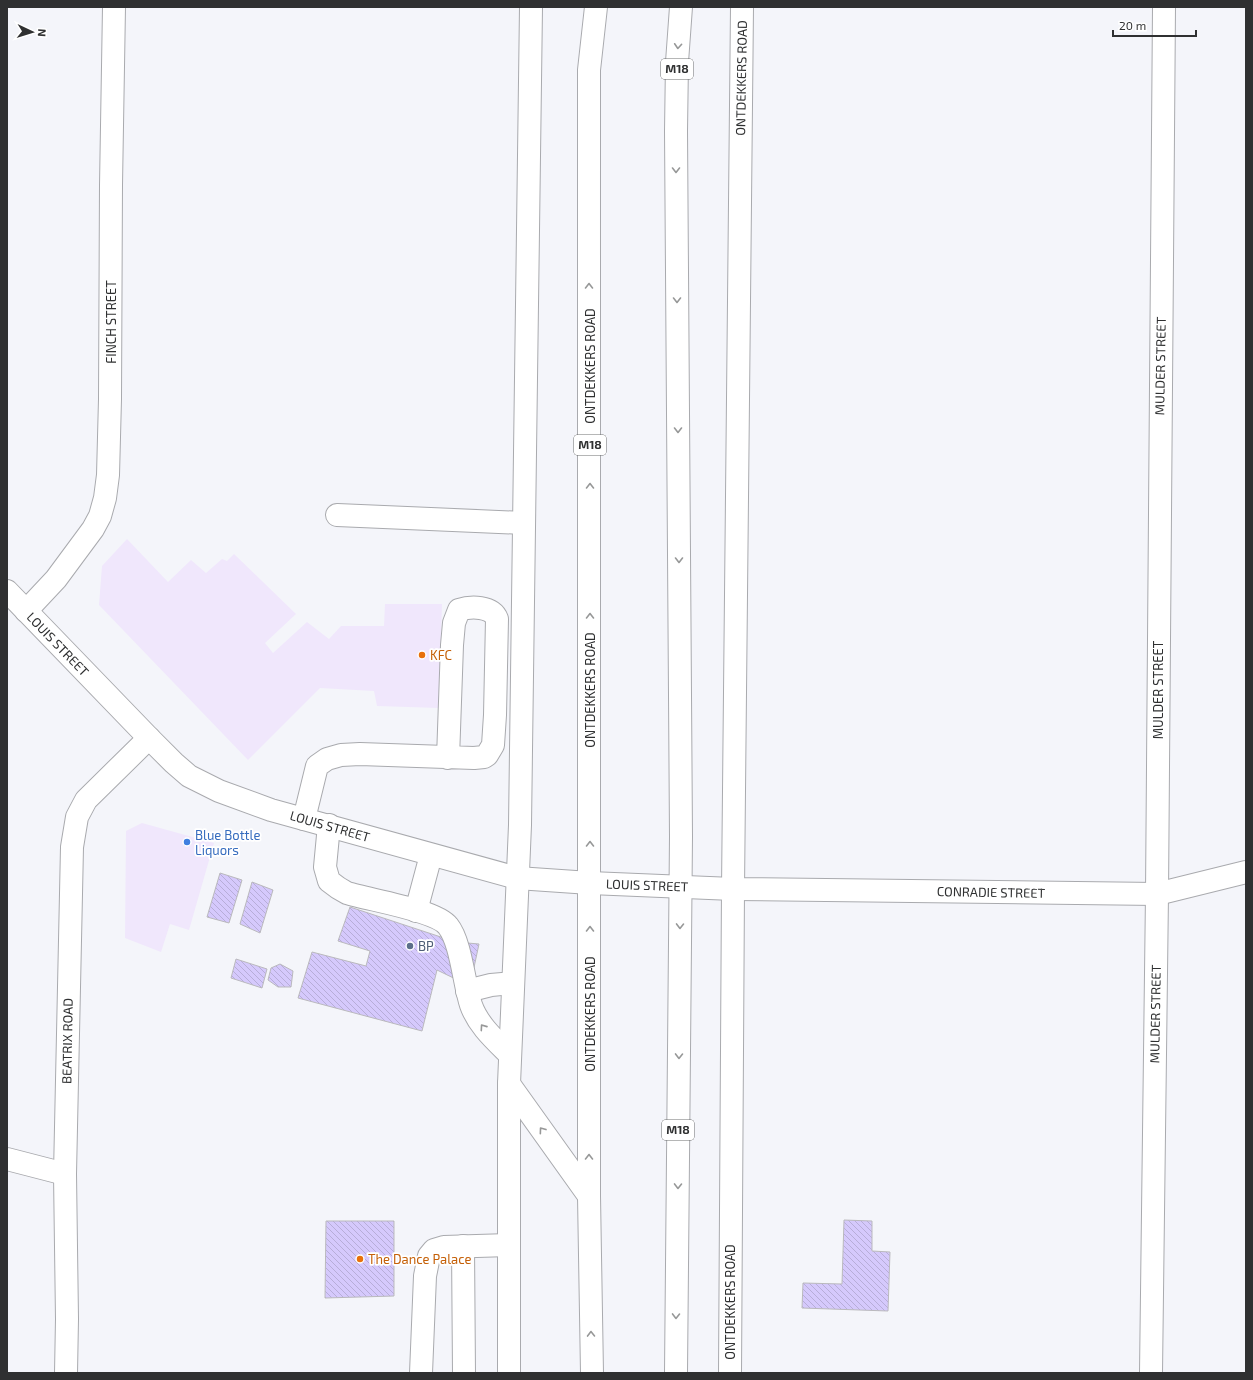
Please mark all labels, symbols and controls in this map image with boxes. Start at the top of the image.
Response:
north arrow [12,12,52,52]
scale bar [1113,12,1196,38]
text: 20 m [1119,18,1146,32]
street label: ONTDEKKERS ROAD [732,20,750,136]
text: N [36,28,49,37]
one-way arrow [674,43,683,49]
road number: M18 [661,59,693,79]
one-way arrow [672,167,680,173]
street label: FINCH STREET [103,280,119,364]
one-way arrow [585,283,593,289]
one-way arrow [673,297,681,303]
street label: ONTDEKKERS ROAD [582,308,598,424]
street label: MULDER STREET [1151,316,1169,415]
one-way arrow [674,427,682,433]
road number: M18 [574,435,606,455]
one-way arrow [586,483,594,489]
one-way arrow [675,557,683,563]
street label: LOUIS STREET [24,609,93,680]
one-way arrow [586,613,594,619]
street label: ONTDEKKERS ROAD [582,632,598,748]
street label: MULDER STREET [1150,640,1166,739]
place label: KFC [430,647,452,663]
marker: KFC [417,650,427,660]
street label: LOUIS STREET [288,807,372,845]
place label: Blue Bottle Liquors [195,827,260,858]
marker: Blue Bottle Liquors [182,837,192,847]
one-way arrow [586,841,594,847]
street label: LOUIS STREET [606,876,689,894]
street label: CONRADIE STREET [937,883,1046,901]
one-way arrow [676,923,684,929]
one-way arrow [586,926,594,932]
place label: BP [418,938,434,954]
marker: BP [405,941,415,951]
street label: ONTDEKKERS ROAD [582,956,598,1072]
street label: MULDER STREET [1146,964,1164,1063]
street label: BEATRIX ROAD [58,998,76,1084]
one-way arrow [481,1024,488,1031]
one-way arrow [675,1053,683,1059]
road number: M18 [662,1120,694,1140]
one-way arrow [540,1128,547,1135]
one-way arrow [585,1154,593,1160]
one-way arrow [674,1183,682,1189]
street label: ONTDEKKERS ROAD [722,1244,738,1360]
place label: The Dance Palace [368,1251,471,1267]
marker: The Dance Palace [355,1254,365,1264]
one-way arrow [672,1313,681,1319]
one-way arrow [587,1331,595,1337]

